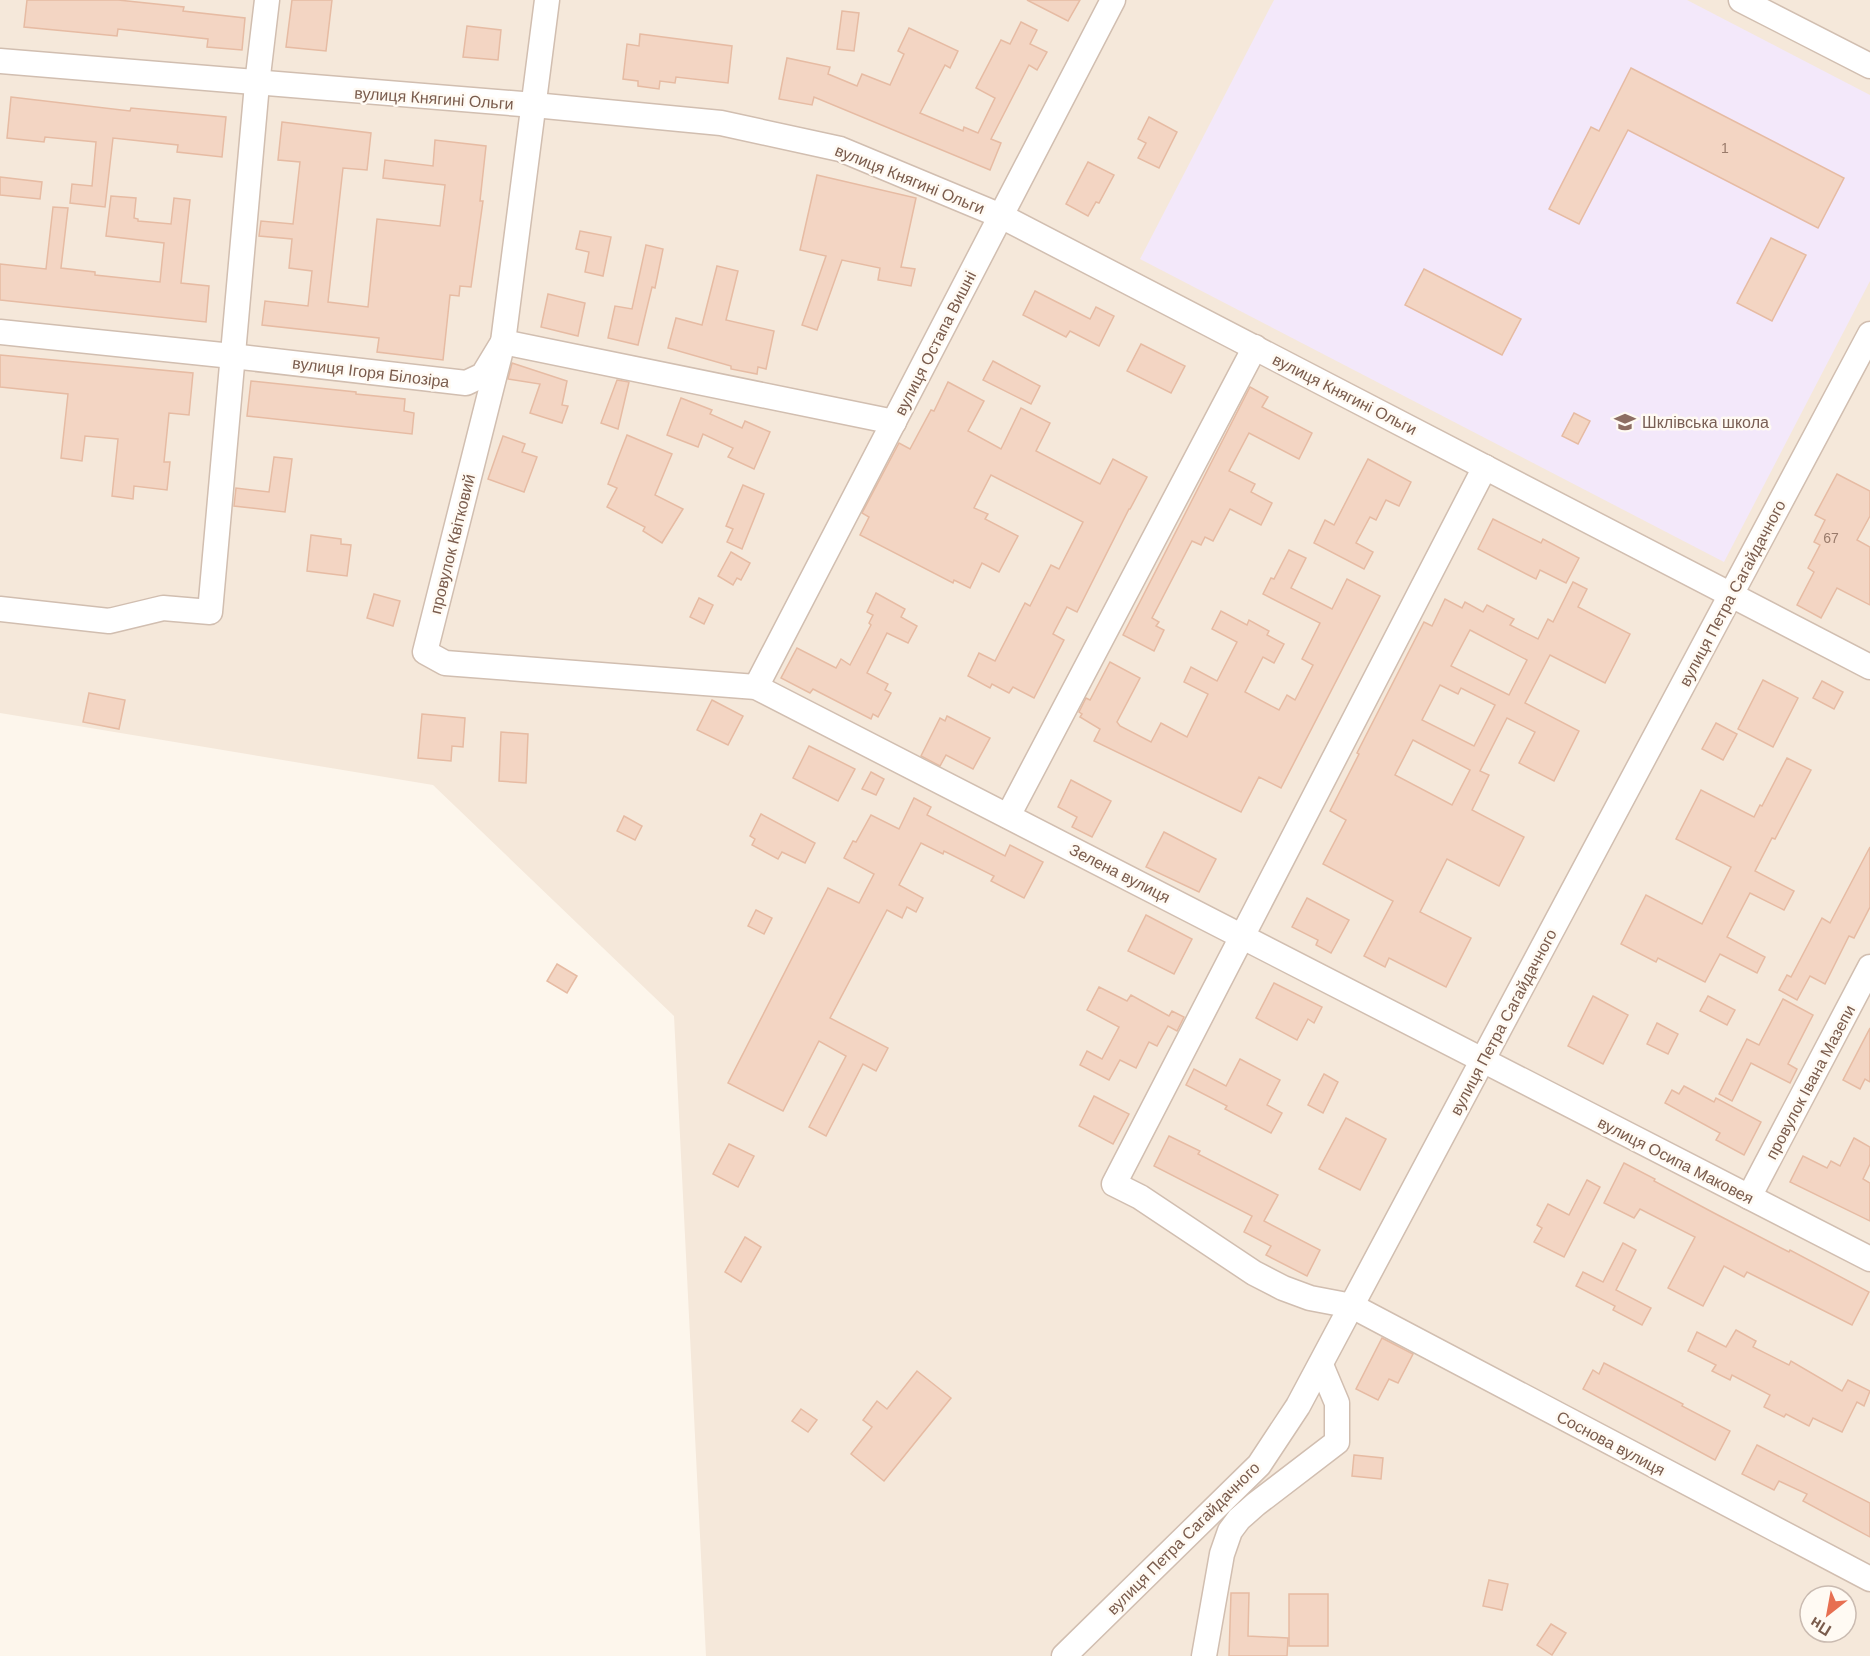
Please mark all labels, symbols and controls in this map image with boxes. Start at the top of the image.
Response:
street label: вулиця Княгині Ольги [354,84,514,113]
house number: 1 [1721,140,1729,156]
street label: вулиця Княгині Ольги [833,142,987,217]
street label: вулиця Остапа Вишні [892,268,979,418]
street label: вулиця Княгині Ольги [1270,351,1420,438]
street label: вулиця Ігоря Білозіра [291,354,450,391]
school or university icon: Шклівська школа [1613,410,1637,434]
place label: Шклівська школа [1642,414,1769,431]
street label: провулок Квітковий [427,473,478,616]
street label: вулиця Петра Сагайдачного [1676,497,1789,689]
house number: 67 [1823,530,1839,546]
street label: Зелена вулиця [1067,841,1173,906]
street label: вулиця Петра Сагайдачного [1447,926,1560,1118]
street label: провулок Івана Мазепи [1763,1002,1858,1162]
street label: вулиця Осипа Маковея [1595,1114,1756,1207]
street label: Соснова вулиця [1554,1408,1668,1479]
street label: вулиця Петра Сагайдачного [1104,1459,1263,1618]
north arrow [1798,1584,1858,1644]
text: Пн [1807,1614,1834,1639]

